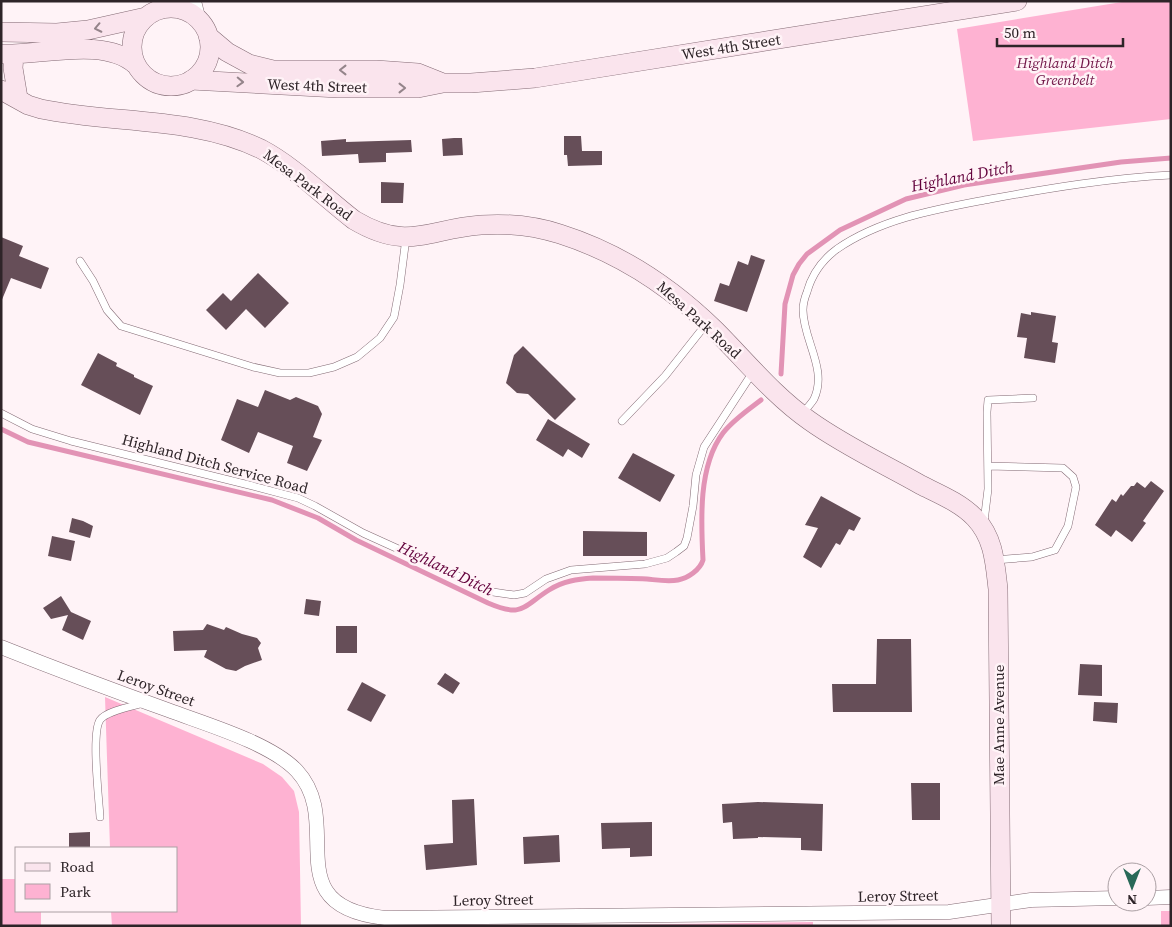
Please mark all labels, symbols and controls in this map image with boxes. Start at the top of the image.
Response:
scale bar [997,15,1123,47]
one-way arrow [94,22,102,32]
text: 50 m [1004,22,1036,43]
street label: West 4th Street [680,28,782,65]
park label: Highland Ditch Greenbelt [1015,52,1114,90]
one-way arrow [339,65,347,75]
street label: West 4th Street [267,73,367,98]
one-way arrow [236,77,244,87]
one-way arrow [398,83,406,93]
street label: Mesa Park Road [259,144,358,225]
water label: Highland Ditch [908,155,1015,197]
street label: Mesa Park Road [653,276,746,363]
street label: Highland Ditch Service Road [120,429,311,499]
water label: Highland Ditch [394,535,498,601]
street label: Leroy Street [115,664,198,711]
street label: Mae Anne Avenue [988,664,1009,785]
legend [15,847,178,912]
text: Road [60,856,94,877]
north arrow [1107,862,1157,912]
text: Park [60,881,92,902]
street label: Leroy Street [857,884,939,907]
street label: Leroy Street [452,888,534,911]
text: N [1127,890,1137,910]

